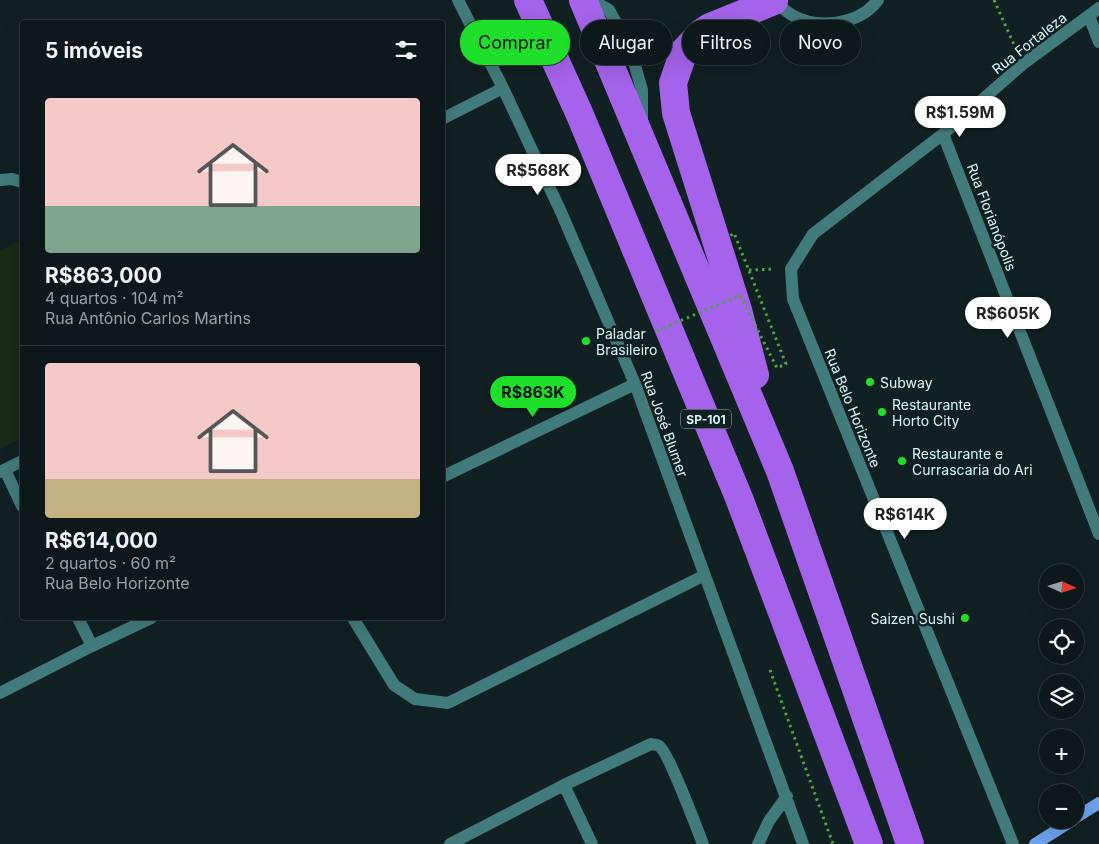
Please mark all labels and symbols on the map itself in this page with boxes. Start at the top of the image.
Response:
street label: Rua Fortaleza [988,9,1070,77]
pin: R$1.59M [914,96,1006,138]
pin: R$568K [497,154,579,196]
street label: Rua Florianópolis [964,161,1020,273]
pin: R$605K [967,296,1049,339]
place label: Paladar Brasileiro [596,325,657,358]
marker: Paladar Brasileiro [580,335,592,347]
street label: Rua Belo Horizonte [821,346,885,470]
street label: Rua José Blumer [638,369,692,479]
place label: Subway [880,374,933,391]
pin: R$863K [492,376,574,418]
marker: Subway [864,376,876,388]
place label: Restaurante Horto City [892,396,971,429]
marker: Restaurante Horto City [876,406,888,418]
road number: SP-101 [681,409,731,428]
place label: Restaurante e Currascaria do Ari [912,445,1033,478]
marker: Restaurante e Currascaria do Ari [896,455,908,467]
pin: R$614K [864,498,946,540]
north arrow [1039,564,1084,609]
place label: Saizen Sushi [871,610,955,627]
marker: Saizen Sushi [959,612,971,624]

